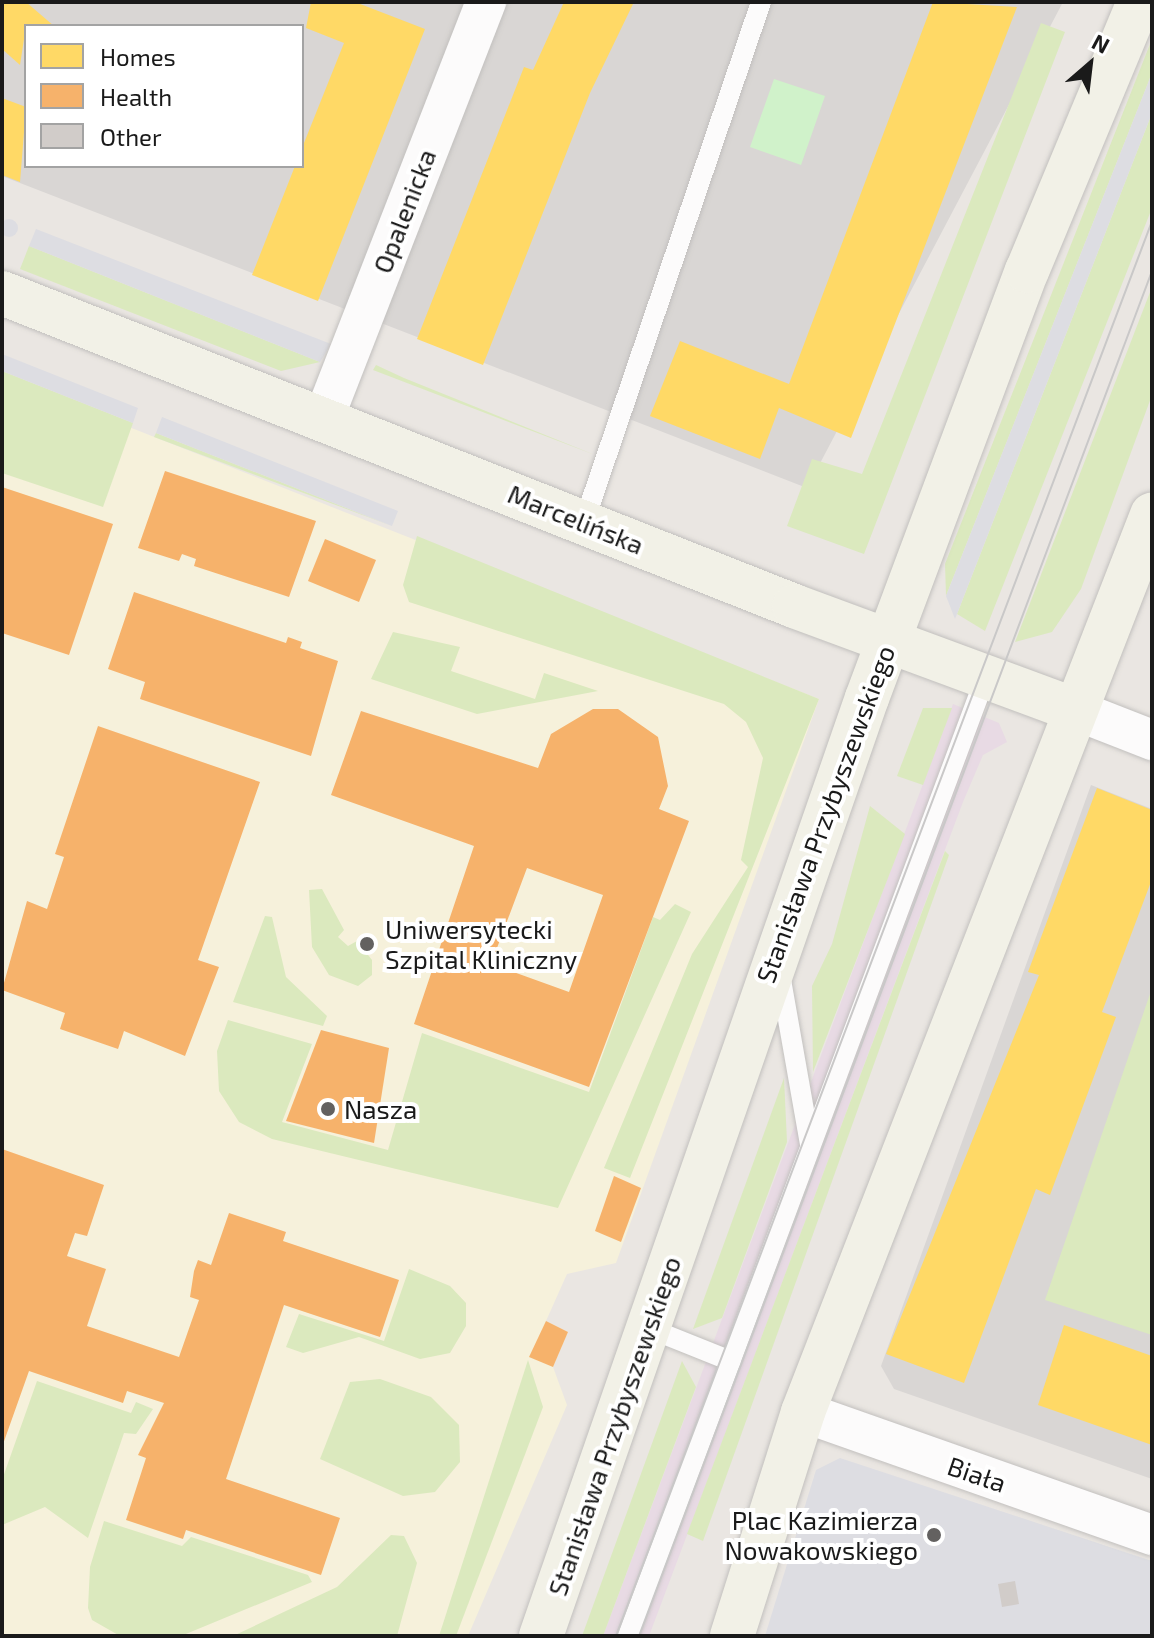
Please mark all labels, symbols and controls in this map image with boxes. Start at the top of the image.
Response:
legend [24,24,304,168]
north arrow [1050,24,1130,104]
text: N [1088,28,1114,58]
text: Homes [100,42,176,71]
text: Health [100,82,172,111]
text: Other [100,122,162,151]
street label: Opalenicka [366,145,442,277]
street label: Marcelińska [504,478,648,560]
street label: Stanisława Przybyszewskiego [749,641,901,987]
place label: Uniwersytecki Szpital Kliniczny [385,913,578,974]
marker: Uniwersytecki Szpital Kliniczny [356,933,378,955]
place label: Nasza [344,1093,417,1125]
marker: Nasza [319,1100,337,1118]
street label: Stanisława Przybyszewskiego [541,1252,687,1600]
street label: Biała [944,1450,1010,1498]
place label: Plac Kazimierza Nowakowskiego [724,1504,918,1566]
marker: Plac Kazimierza Nowakowskiego [925,1526,943,1544]

